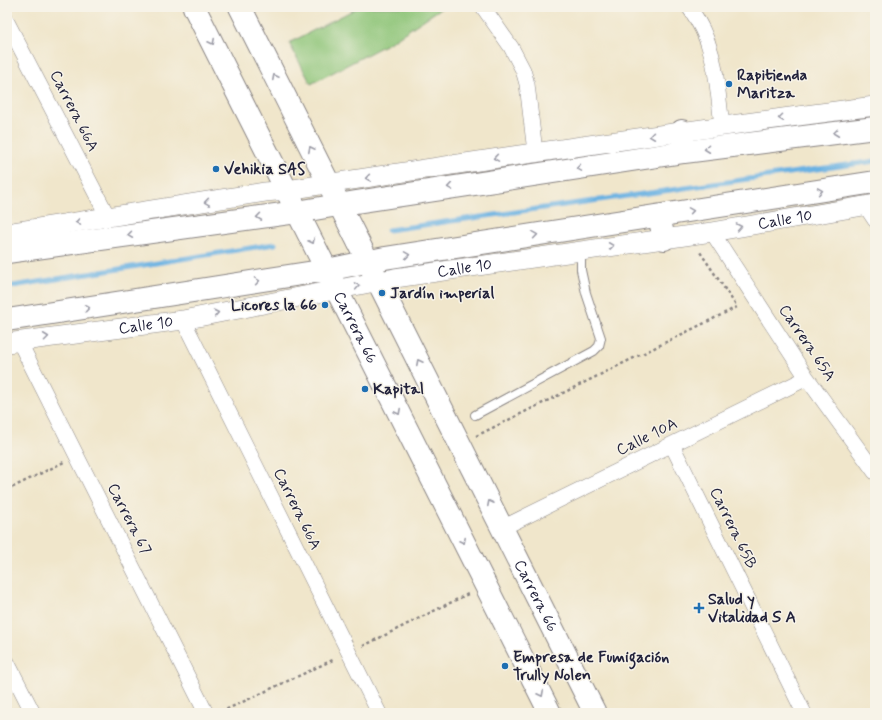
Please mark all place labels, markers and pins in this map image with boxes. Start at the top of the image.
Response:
place label: Rapitienda Maritza [737,65,808,104]
marker: Rapitienda Maritza [724,79,734,89]
place label: Vehikia SAS [224,159,306,180]
marker: Vehikia SAS [211,164,221,174]
place label: Jardín imperial [390,283,494,304]
marker: Jardín imperial [377,288,387,298]
place label: Licores la 66 [231,295,317,316]
marker: Licores la 66 [320,300,330,310]
place label: Kapital [373,379,424,400]
marker: Kapital [360,384,370,394]
place label: Salud y Vitalidad S A [708,589,796,628]
marker: Salud y Vitalidad S A [693,602,705,614]
place label: Empresa de Fumigación Trully Nolen [513,647,669,686]
marker: Empresa de Fumigación Trully Nolen [500,661,510,671]

